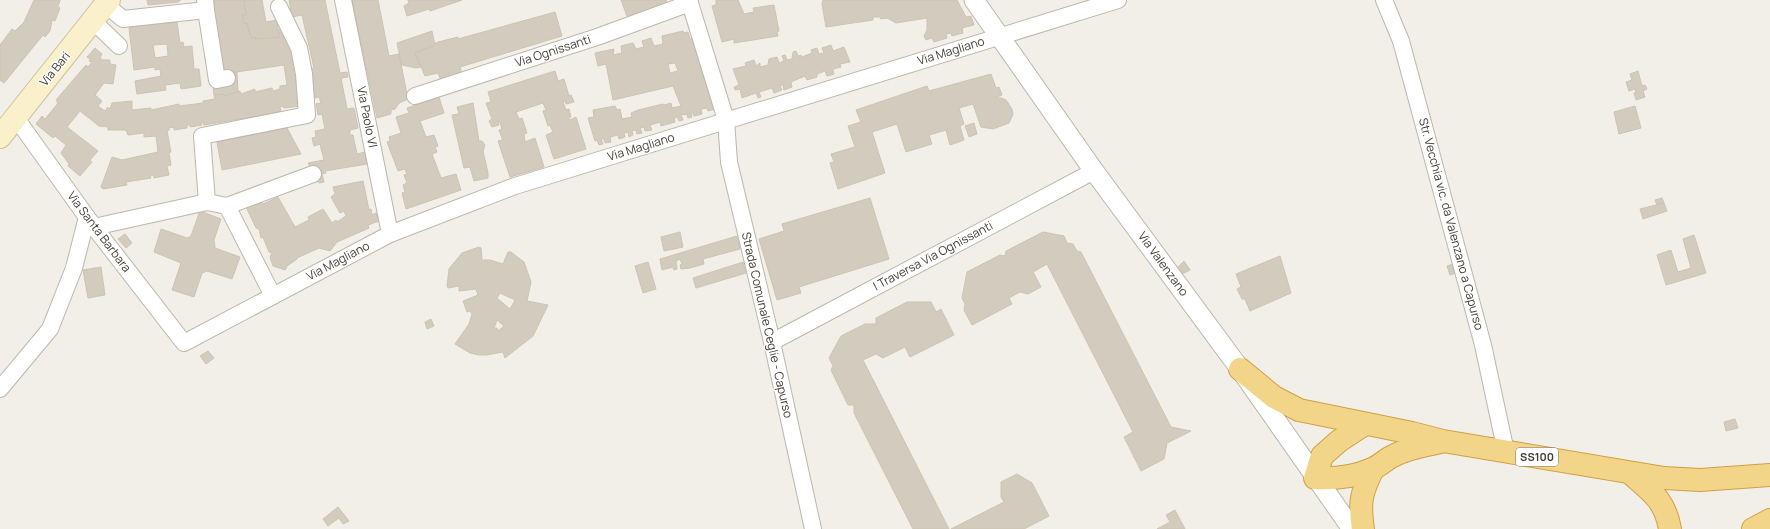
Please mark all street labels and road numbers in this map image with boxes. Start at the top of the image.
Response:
street label: Via Ognissanti [513,30,593,71]
street label: Via Magliano [915,32,986,69]
street label: Via Bari [35,48,74,90]
street label: Via Paolo VI [353,85,382,149]
street label: Str. Vecchia vic. da Valenzano a Capurso [1415,116,1488,332]
street label: Via Magliano [605,128,676,165]
street label: Via Santa Barbara [63,188,135,275]
street label: I Traversa Via Ognissanti [870,217,996,294]
street label: Via Valenzano [1134,228,1193,299]
street label: Strada Comunale Ceglie - Capurso [738,230,797,419]
street label: Via Magliano [303,237,372,284]
road number: SS100 [1516,448,1558,466]

